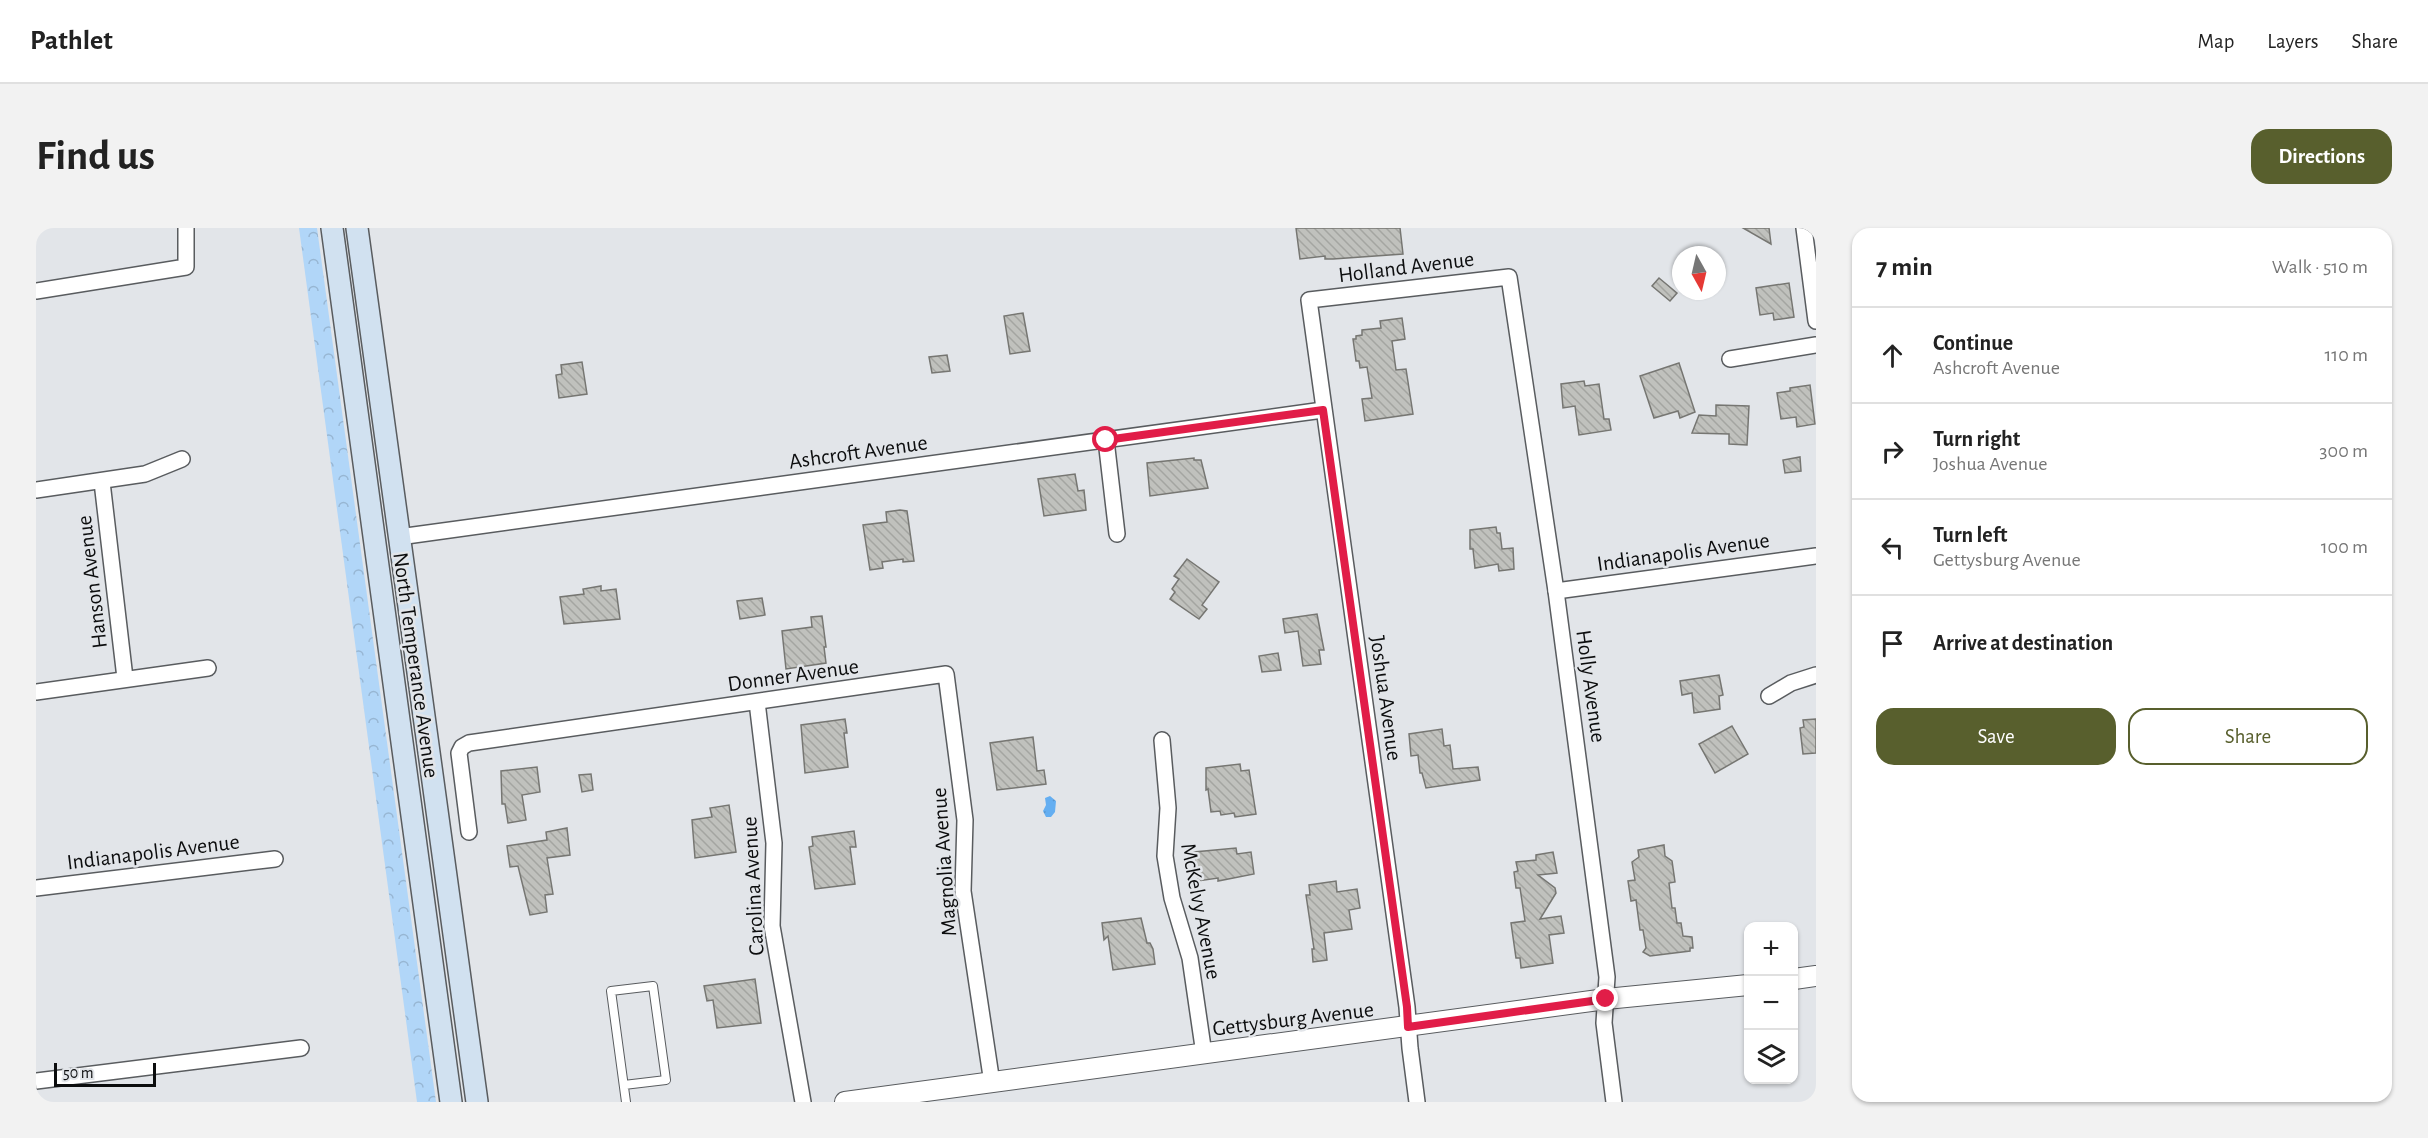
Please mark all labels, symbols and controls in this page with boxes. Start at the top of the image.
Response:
text: Pathlet [30,27,113,55]
text: Map [2198,31,2234,52]
text: Layers [2267,31,2318,52]
text: Share [2351,31,2398,52]
button: Directions [2251,129,2392,184]
text: Find us [36,135,155,177]
north arrow [1672,246,1726,300]
street label: Holland Avenue [1337,248,1475,286]
text: 7 min [1876,254,1933,280]
text: Walk · 510 m [2272,257,2368,277]
text: Continue [1933,332,2013,354]
icon: ahead [1876,339,1909,372]
text: 110 m [2324,345,2368,365]
text: Ashcroft Avenue [1933,358,2060,378]
route start [1092,426,1118,452]
text: Turn right [1933,428,2020,450]
street label: Ashcroft Avenue [787,431,929,473]
icon: right [1876,435,1909,468]
text: 300 m [2319,441,2368,461]
text: Joshua Avenue [1933,454,2047,474]
street label: Hanson Avenue [73,514,111,650]
text: Turn left [1933,524,2007,546]
street label: Indianapolis Avenue [1596,529,1771,575]
icon: left [1876,531,1909,564]
text: 100 m [2321,537,2368,557]
text: Gettysburg Avenue [1933,550,2081,570]
street label: North Temperance Avenue [389,551,443,779]
icon: arrive [1876,627,1909,660]
street label: Holly Avenue [1572,628,1610,744]
text: Arrive at destination [1933,632,2113,654]
street label: Joshua Avenue [1366,634,1406,762]
street label: Donner Avenue [726,655,860,695]
button: Save [1876,708,2116,765]
button: Share [2128,708,2368,765]
street label: Magnolia Avenue [928,787,960,937]
street label: Carolina Avenue [738,816,768,956]
street label: Indianapolis Avenue [65,830,241,874]
street label: McKelvy Avenue [1177,841,1225,981]
map controls [1744,922,1798,1084]
button: + [1744,922,1798,976]
button: − [1744,976,1798,1030]
route end [1592,985,1618,1011]
street label: Gettysburg Avenue [1211,998,1375,1040]
button: layers [1744,1030,1798,1084]
scale bar [54,1060,156,1088]
text: 50 m [63,1065,94,1081]

